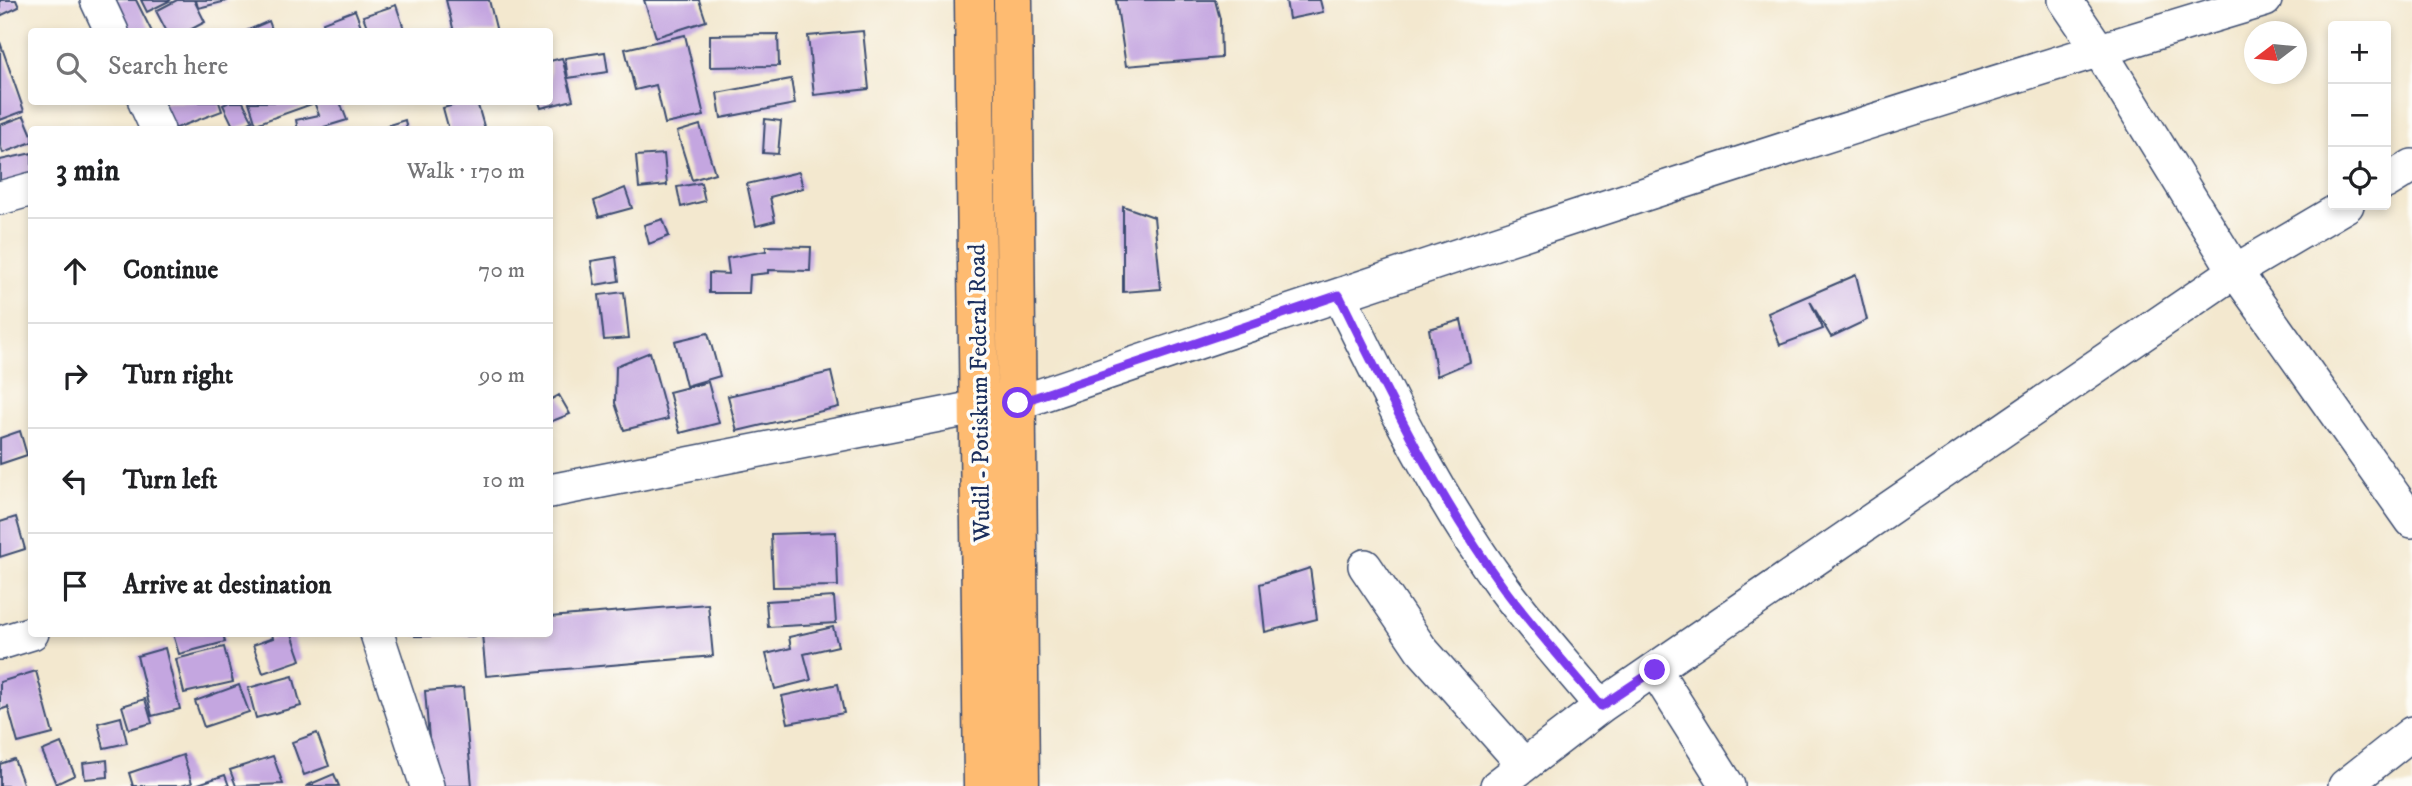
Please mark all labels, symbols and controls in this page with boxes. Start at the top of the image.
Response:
north arrow [2244,21,2307,84]
map controls [2328,21,2391,210]
button: + [2328,21,2391,84]
search box [28,28,553,105]
icon: search [52,48,90,86]
text: Search here [108,50,228,83]
button: − [2328,84,2391,147]
button: locate [2328,147,2391,210]
text: 3 min [56,153,120,190]
text: Walk · 170 m [407,157,525,186]
street label: Wudil - Potiskum Federal Road [962,243,998,543]
icon: ahead [56,252,94,290]
text: Continue [123,254,218,287]
text: 70 m [478,256,525,285]
icon: right [56,357,94,395]
text: Turn right [123,359,233,392]
text: 90 m [479,361,525,390]
route start [1002,387,1033,418]
icon: left [56,462,94,500]
text: Turn left [123,464,217,497]
text: 10 m [482,466,525,495]
icon: arrive [56,567,94,605]
text: Arrive at destination [123,569,332,602]
route end [1639,654,1670,685]

